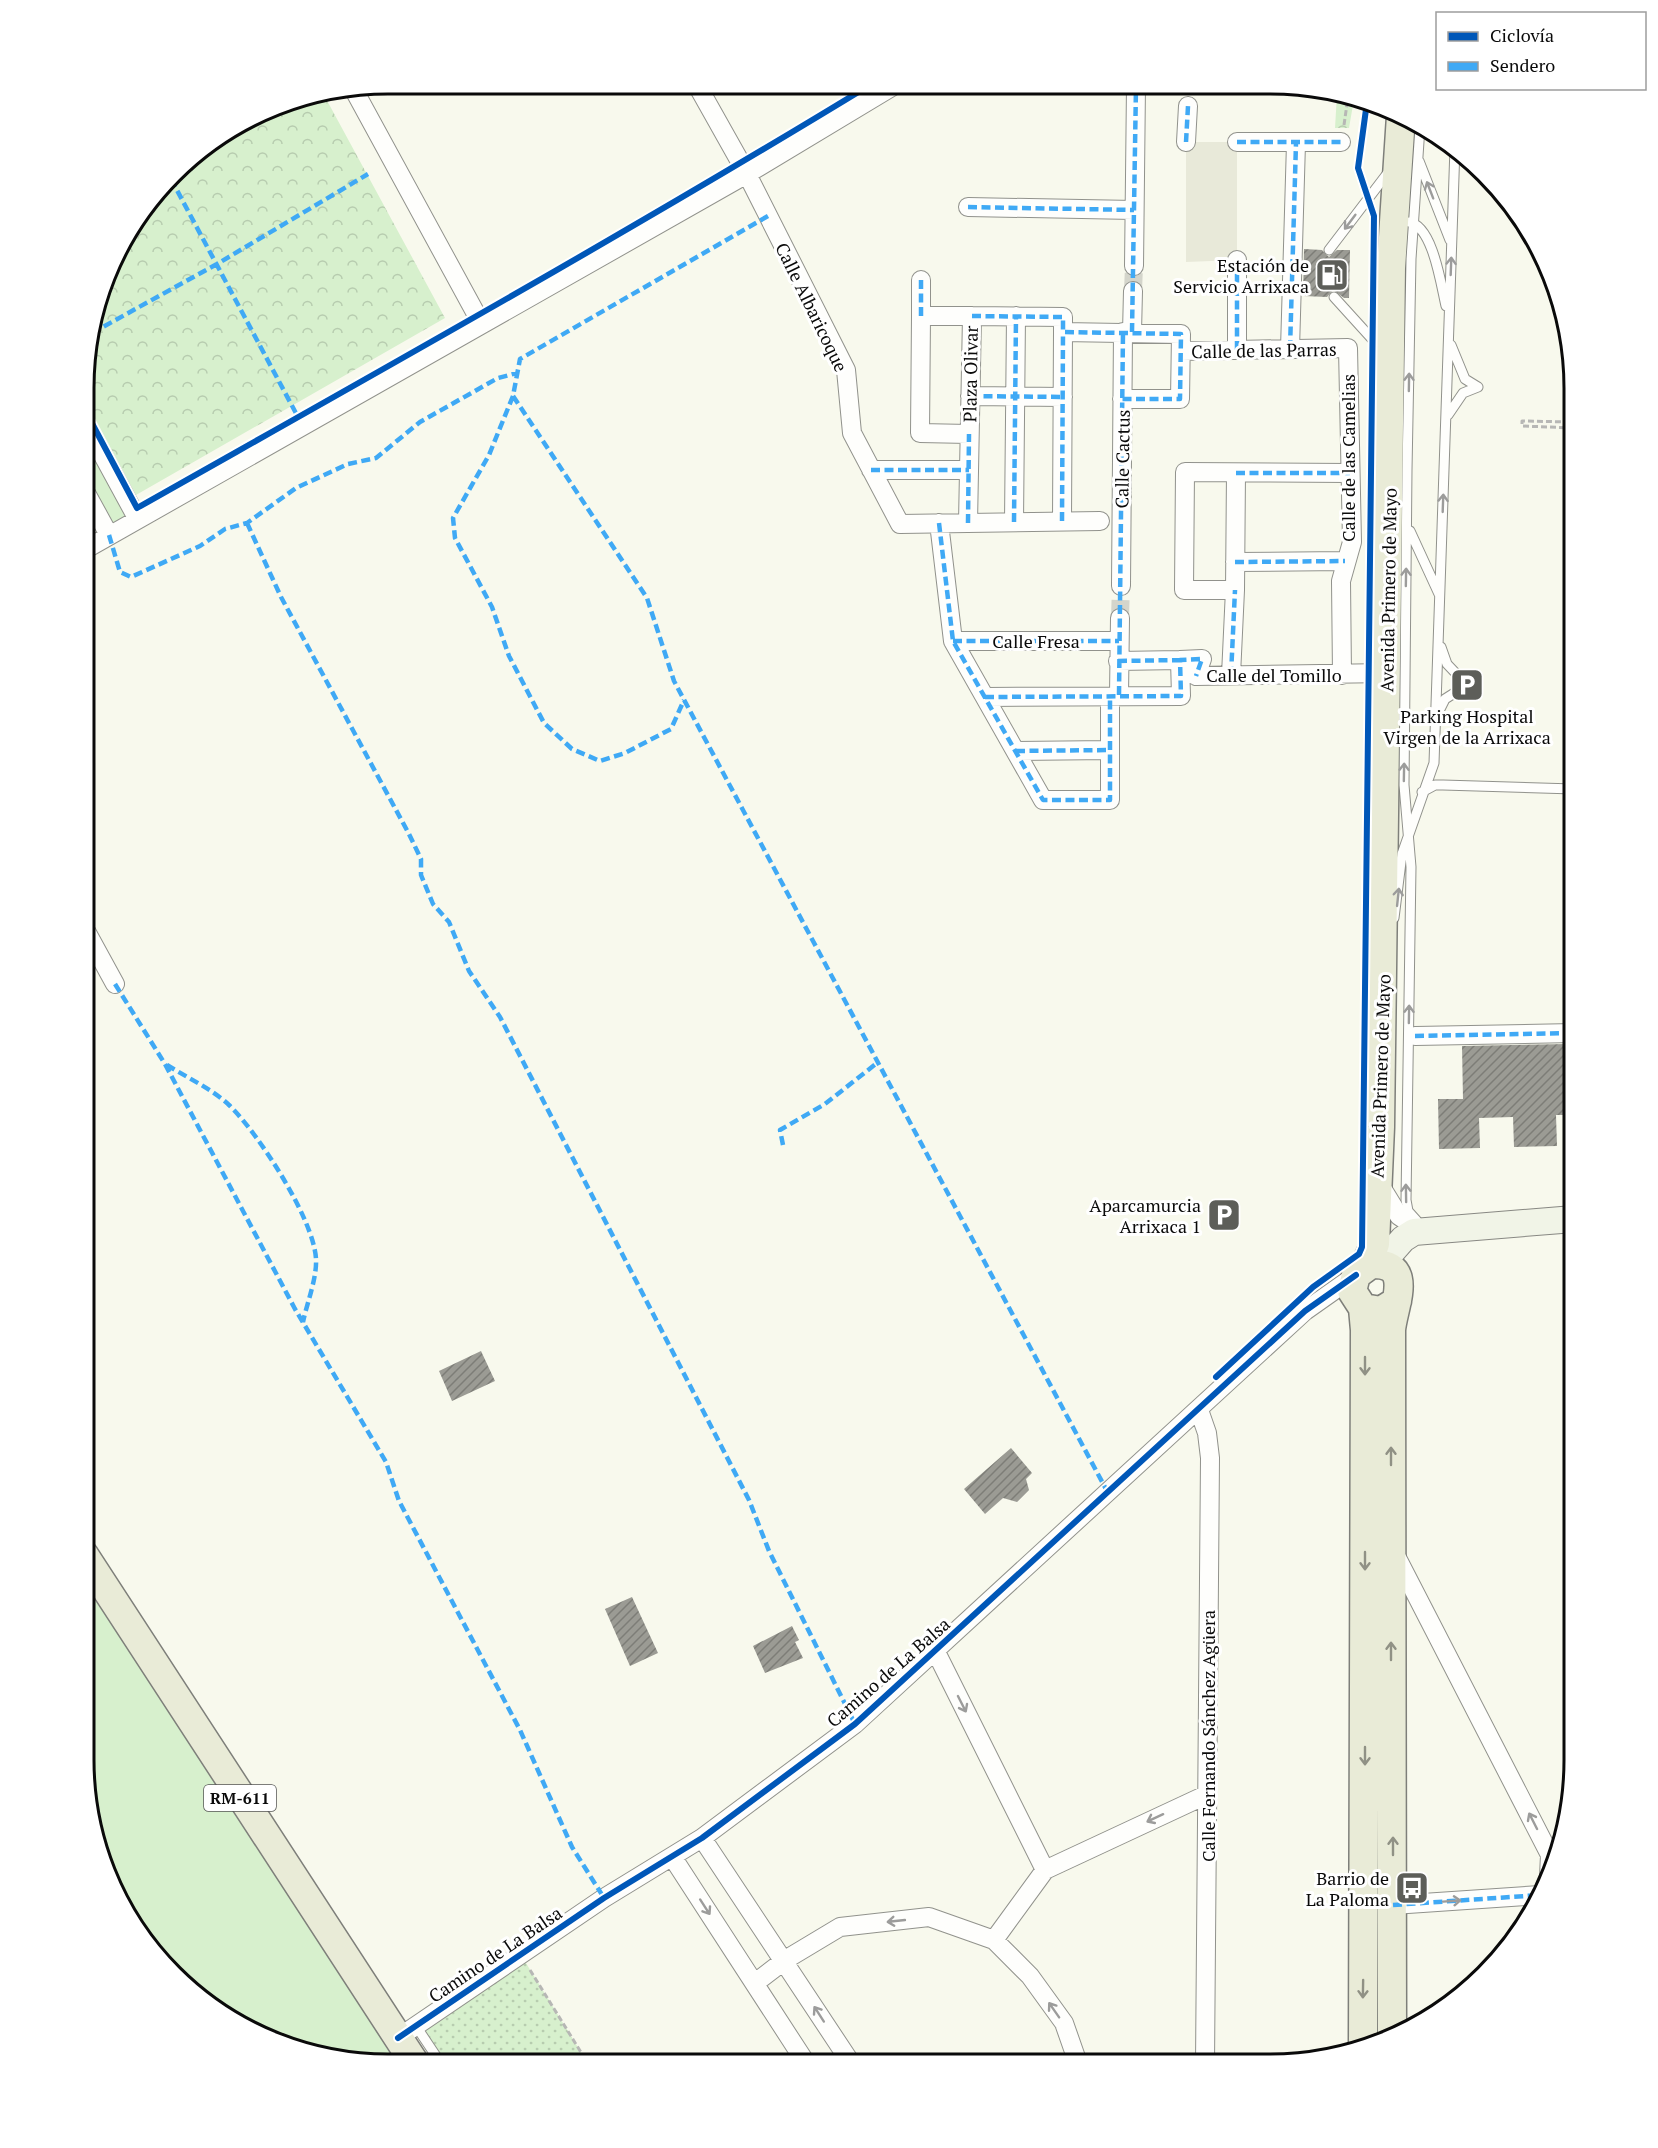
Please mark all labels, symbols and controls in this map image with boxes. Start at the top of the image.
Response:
legend [1436,12,1646,90]
text: Ciclovía [1490,23,1554,47]
text: Sendero [1490,53,1555,77]
one-way arrow [1424,182,1435,200]
one-way arrow [1344,214,1357,230]
street label: Calle Albaricoque [770,238,854,376]
place label: Estación de Servicio Arrixaca [1173,253,1309,298]
fuel station icon: Estación de Servicio Arrixaca [1314,257,1350,293]
one-way arrow [1445,257,1457,277]
street label: Plaza Olivar [957,325,983,423]
street label: Calle de las Parras [1191,337,1337,363]
one-way arrow [1404,372,1415,392]
street label: Calle de las Camelias [1336,374,1360,542]
street label: Calle Cactus [1109,409,1135,509]
street label: Avenida Primero de Mayo [1374,488,1402,692]
one-way arrow [1438,494,1449,514]
one-way arrow [1400,567,1412,587]
street label: Calle Fresa [992,629,1080,653]
street label: Calle del Tomillo [1206,663,1342,687]
parking icon: Parking Hospital Virgen de la Arrixaca [1449,667,1485,703]
place label: Parking Hospital Virgen de la Arrixaca [1383,704,1551,749]
one-way arrow [1398,762,1410,782]
one-way arrow [1393,887,1404,907]
street label: Avenida Primero de Mayo [1364,974,1396,1178]
one-way arrow [1403,1005,1414,1025]
one-way arrow [1400,1184,1412,1204]
place label: Aparcamurcia Arrixaca 1 [1089,1193,1201,1238]
parking icon: Aparcamurcia Arrixaca 1 [1206,1197,1242,1233]
one-way arrow [1359,1355,1371,1375]
one-way arrow [1385,1447,1397,1467]
one-way arrow [1359,1550,1371,1570]
street label: Calle Fernando Sánchez Agüera [1196,1610,1220,1862]
street label: Camino de La Balsa [821,1612,955,1732]
one-way arrow [1385,1642,1397,1662]
one-way arrow [956,1694,968,1712]
one-way arrow [1359,1745,1371,1765]
road number: RM-611 [204,1785,276,1811]
one-way arrow [1147,1813,1165,1825]
one-way arrow [1527,1813,1538,1831]
one-way arrow [1387,1837,1399,1857]
place label: Barrio de La Paloma [1306,1866,1389,1911]
bus stop icon: Barrio de La Paloma [1394,1870,1430,1906]
one-way arrow [1441,1895,1461,1906]
one-way arrow [699,1898,711,1914]
street label: Camino de La Balsa [424,1900,566,2008]
one-way arrow [887,1916,907,1927]
one-way arrow [1357,1978,1369,1998]
one-way arrow [1048,2003,1060,2019]
one-way arrow [813,2006,825,2022]

